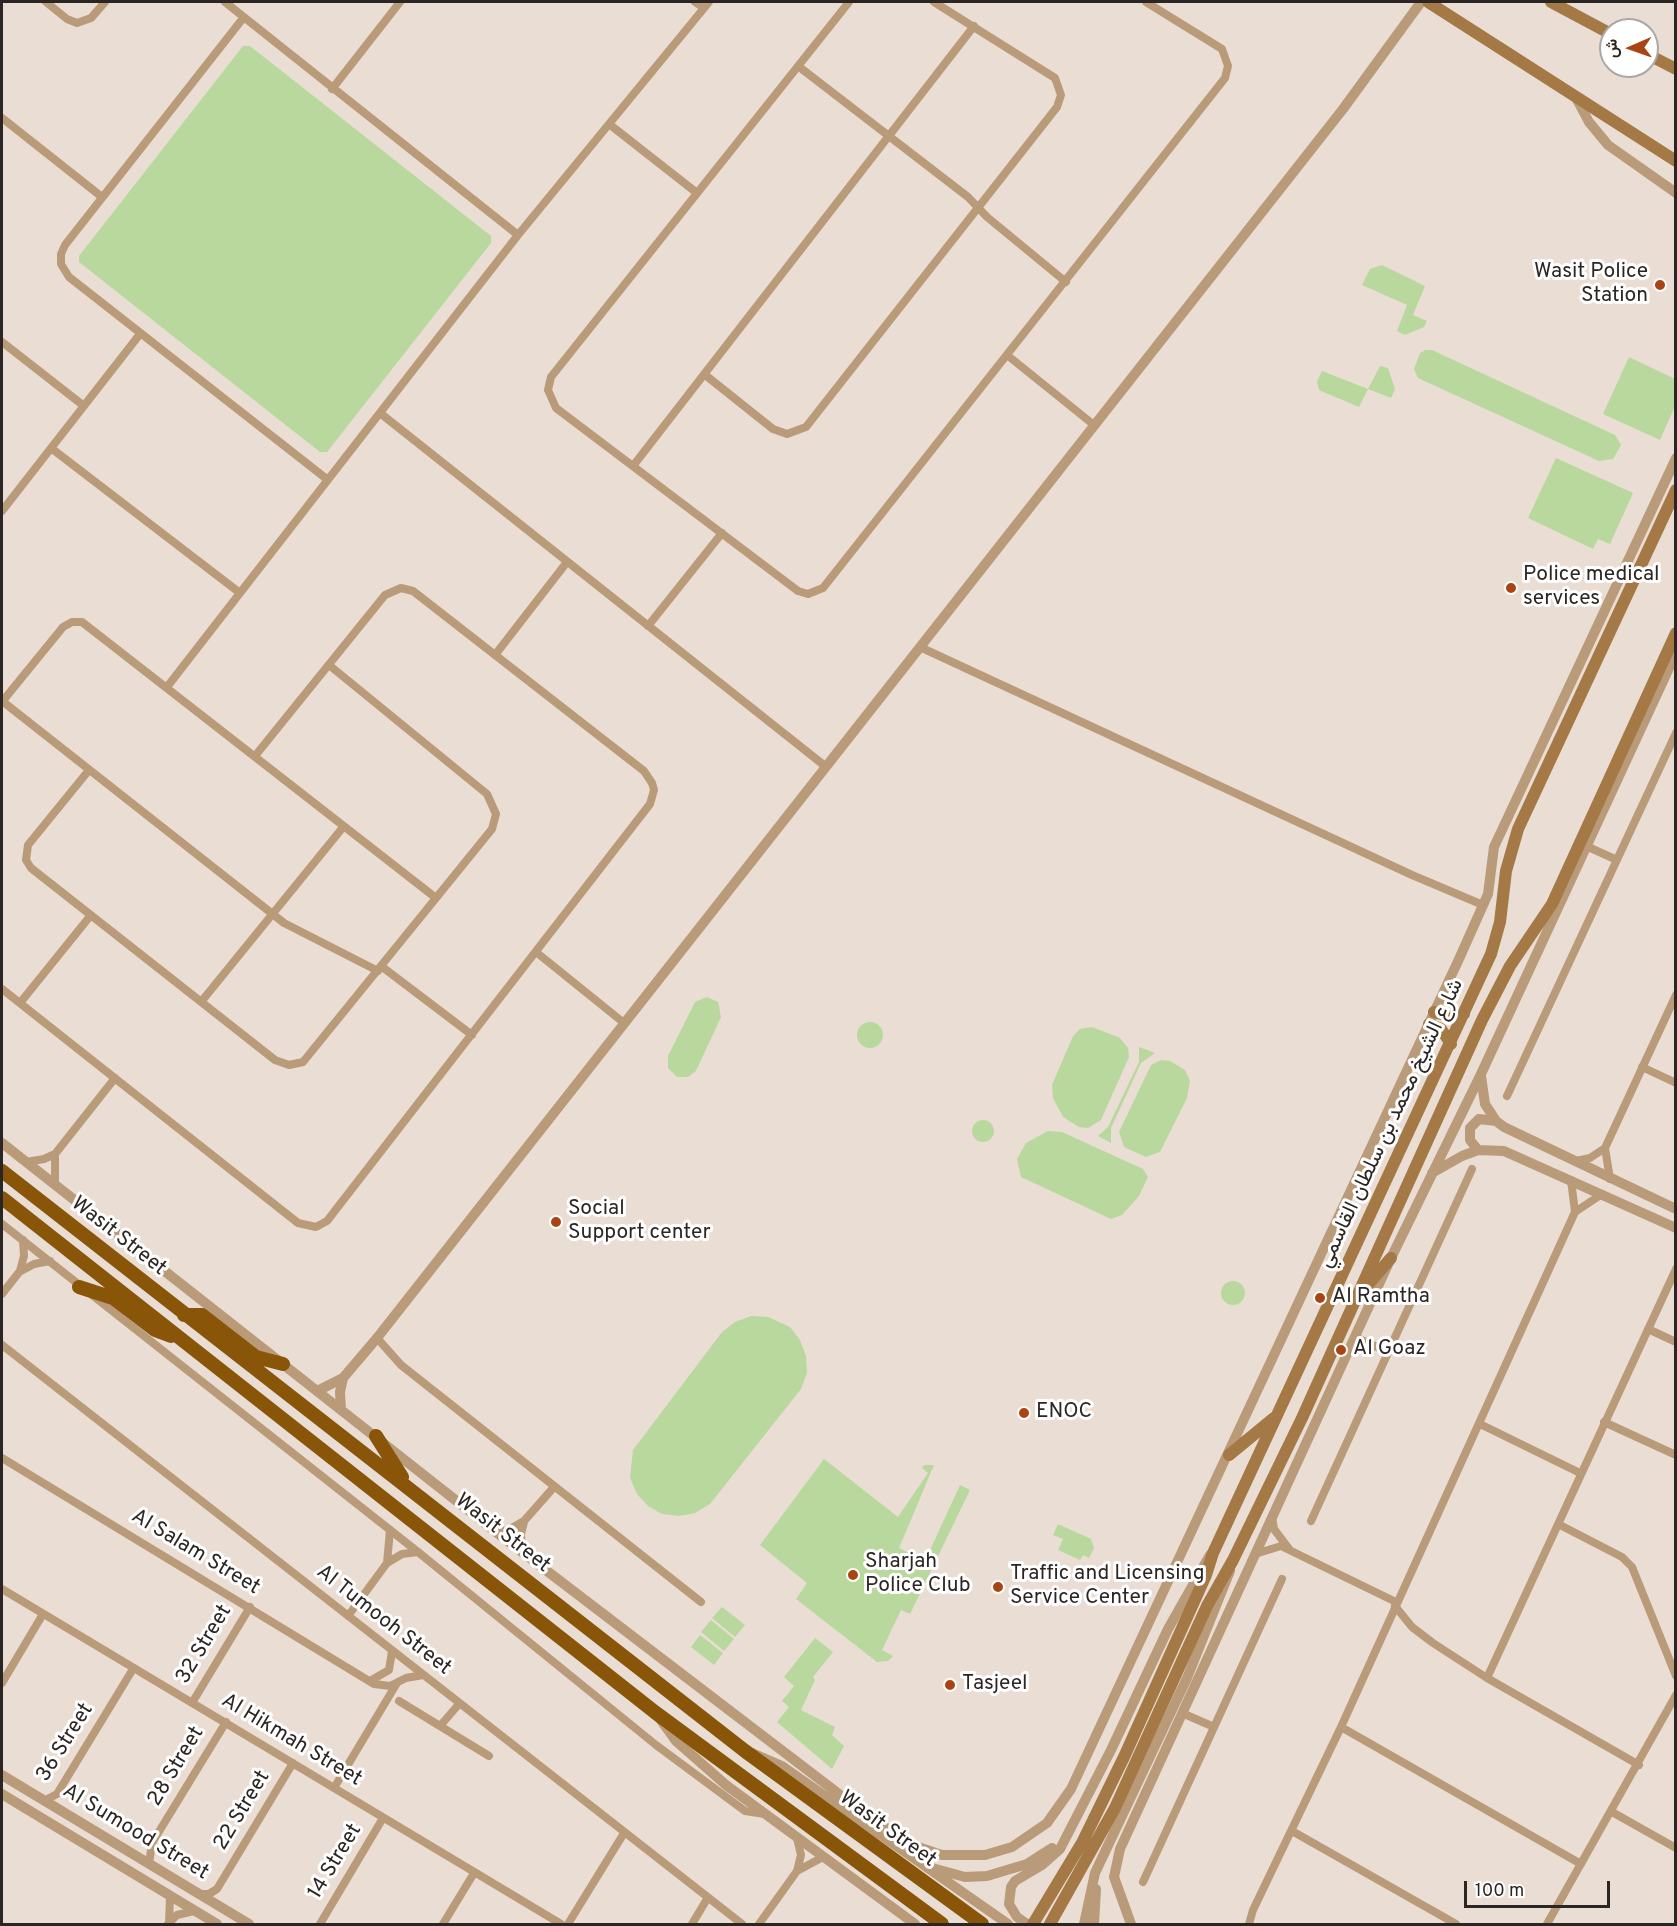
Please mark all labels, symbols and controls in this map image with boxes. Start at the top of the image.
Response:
north arrow [1599,18,1659,78]
text: ش [1603,39,1623,59]
place label: Wasit Police Station [1534,260,1648,310]
marker: Wasit Police Station [1653,278,1667,292]
place label: Police medical services [1523,563,1659,613]
marker: Police medical services [1504,581,1518,595]
street label: شارع الشيخ محمد بن سلطان القاسمي [1314,976,1470,1272]
street label: Wasit Street [65,1192,171,1282]
place label: Social Support center [568,1197,711,1247]
marker: Social Support center [549,1215,563,1229]
place label: Al Ramtha [1332,1285,1430,1311]
marker: Al Ramtha [1313,1291,1327,1305]
place label: Al Goaz [1353,1337,1426,1363]
marker: Al Goaz [1334,1343,1348,1357]
place label: ENOC [1036,1400,1092,1426]
marker: ENOC [1017,1406,1031,1420]
street label: Wasit Street [449,1489,555,1579]
street label: Al Salam Street [126,1505,264,1601]
place label: Sharjah Police Club [865,1550,970,1600]
street label: Al Tumooh Street [310,1560,456,1682]
place label: Traffic and Licensing Service Center [1010,1562,1205,1612]
marker: Sharjah Police Club [846,1568,860,1582]
marker: Traffic and Licensing Service Center [991,1580,1005,1594]
street label: 32 Street [172,1601,238,1689]
place label: Tasjeel [962,1672,1028,1698]
marker: Tasjeel [943,1678,957,1692]
street label: Al Hikmah Street [216,1689,366,1793]
street label: 36 Street [32,1699,100,1787]
street label: 28 Street [143,1723,211,1811]
street label: 22 Street [209,1767,277,1855]
street label: Al Sumood Street [57,1779,213,1887]
street label: Wasit Street [833,1786,941,1874]
street label: 14 Street [304,1820,368,1904]
scale bar [1467,1869,1612,1907]
text: 100 m [1475,1880,1524,1903]

